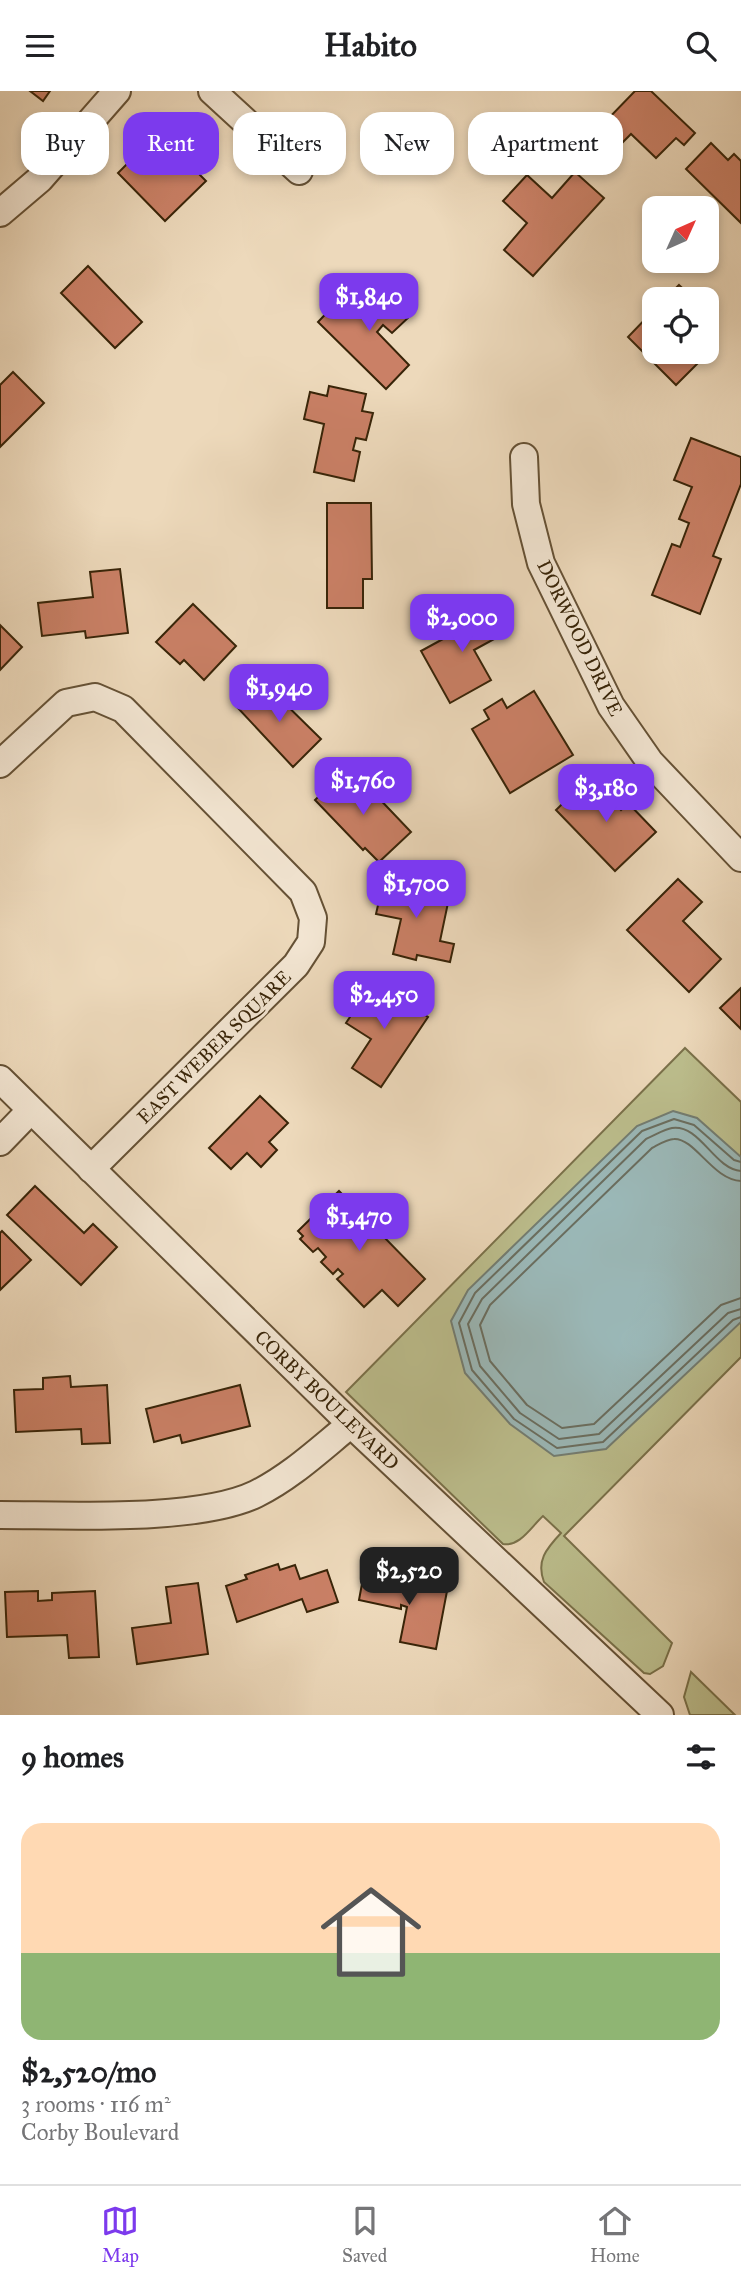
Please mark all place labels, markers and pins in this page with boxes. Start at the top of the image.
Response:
pin: $1,840 [312,273,426,333]
pin: $2,000 [405,595,519,654]
pin: $1,940 [222,665,336,724]
pin: $1,760 [306,757,420,817]
pin: $3,180 [549,765,663,824]
pin: $1,700 [359,861,473,920]
pin: $2,450 [327,971,441,1031]
pin: $1,470 [302,1193,416,1253]
pin: $2,520 [352,1547,466,1607]

